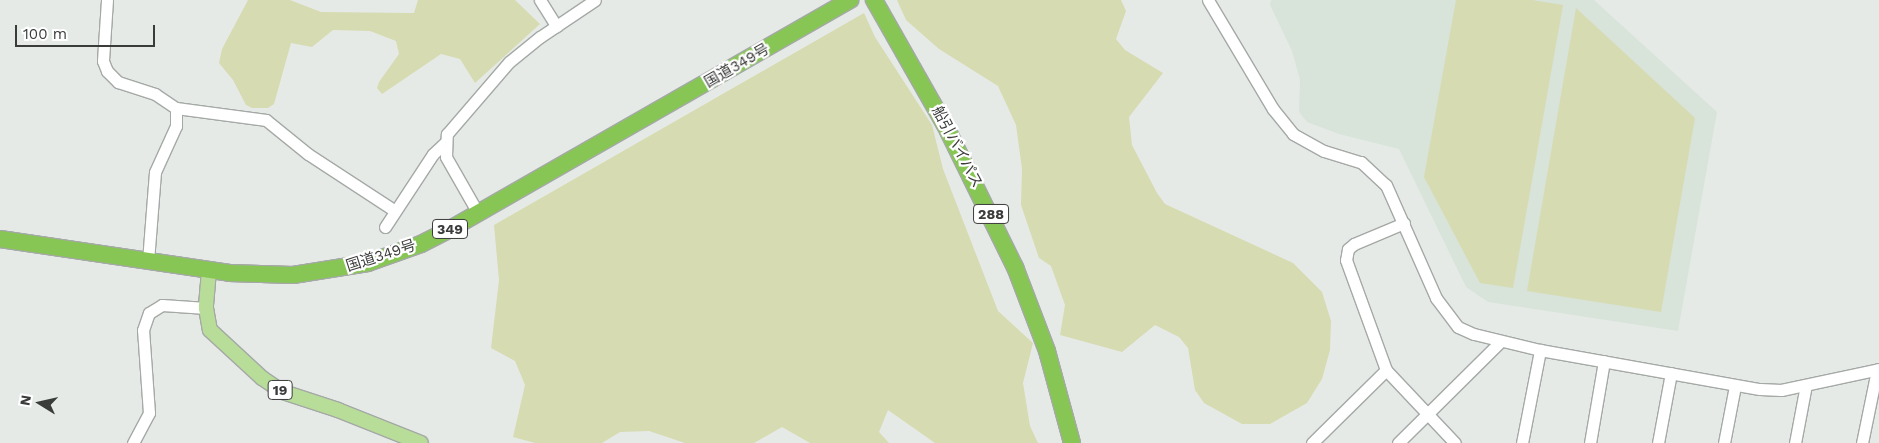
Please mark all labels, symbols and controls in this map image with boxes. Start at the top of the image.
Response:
scale bar [18,15,158,47]
text: 100 m [23,25,67,43]
street label: 国道349号 [701,40,773,92]
street label: 船引バイパス [928,103,986,191]
road number: 288 [972,202,1010,225]
road number: 349 [431,218,469,240]
street label: 国道349号 [344,236,418,276]
north arrow [15,378,65,428]
road number: 19 [268,378,292,402]
text: N [16,394,34,407]

